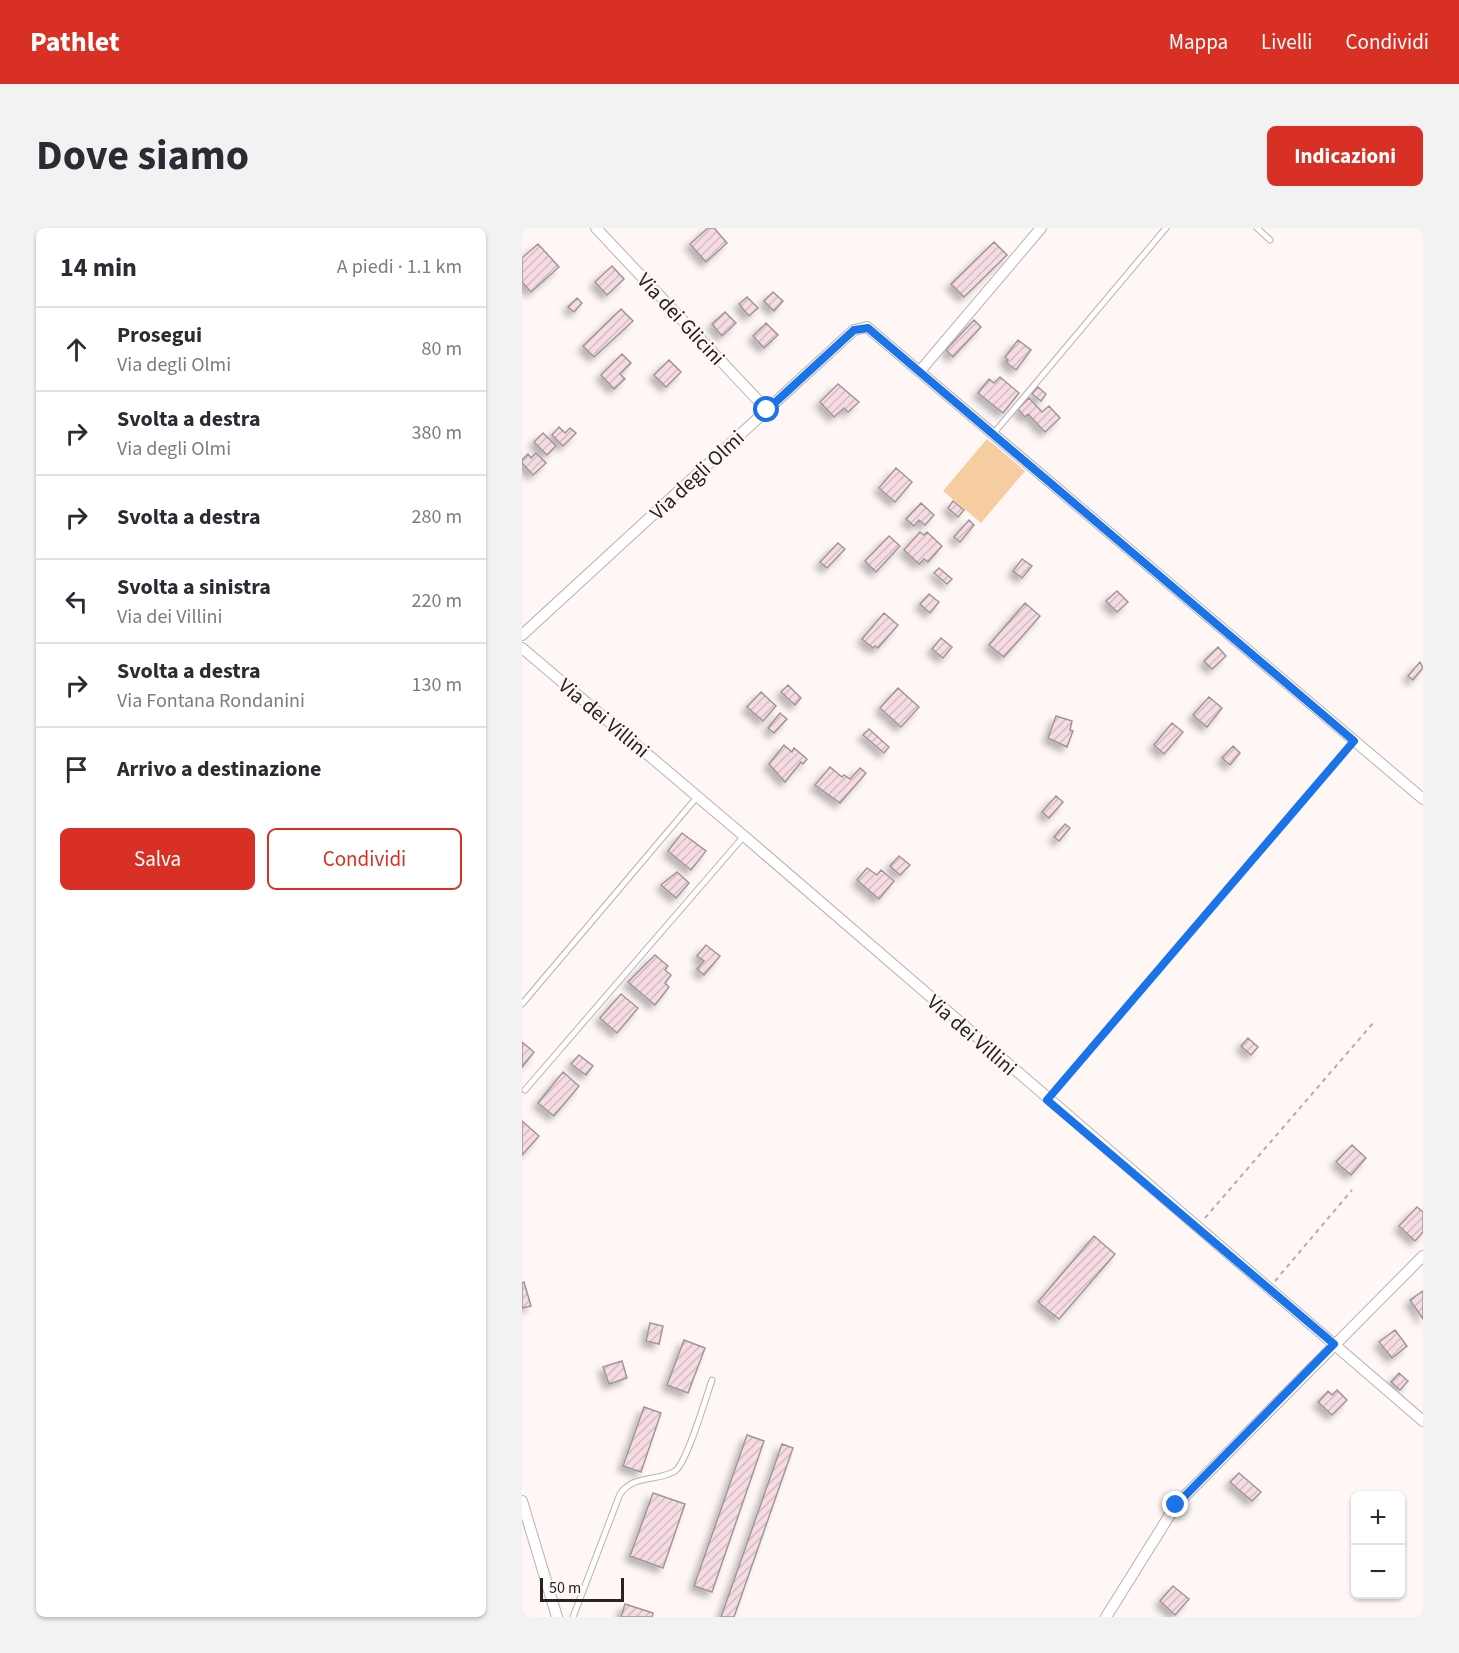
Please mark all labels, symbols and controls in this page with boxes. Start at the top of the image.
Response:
text: Pathlet [30,22,120,62]
text: Mappa [1169,27,1228,57]
text: Livelli [1261,27,1313,57]
text: Condividi [1346,27,1429,57]
text: Dove siamo [36,126,249,186]
button: Indicazioni [1267,126,1423,186]
text: 14 min [60,249,137,286]
text: A piedi · 1.1 km [337,253,462,281]
street label: Via dei Glicini [630,266,732,372]
text: Prosegui [117,319,202,351]
icon: ahead [60,333,93,366]
text: 80 m [422,335,462,363]
text: Via degli Olmi [117,351,231,379]
route start [753,396,779,422]
text: Svolta a destra [117,403,261,435]
icon: right [60,417,93,450]
text: 380 m [412,419,462,447]
street label: Via degli Olmi [643,423,751,527]
text: Via degli Olmi [117,435,231,463]
icon: right [60,501,93,534]
text: Svolta a destra [117,501,261,533]
text: 280 m [412,503,462,531]
text: Svolta a sinistra [117,571,271,603]
icon: left [60,585,93,618]
text: 220 m [412,587,462,615]
text: Via dei Villini [117,603,222,631]
text: Svolta a destra [117,655,261,687]
icon: right [60,669,93,702]
text: 130 m [412,671,462,699]
street label: Via dei Villini [552,671,656,765]
text: Via Fontana Rondanini [117,687,305,715]
icon: arrive [60,753,93,786]
text: Arrivo a destinazione [117,753,322,785]
button: Salva [60,828,255,890]
button: Condividi [267,828,462,890]
street label: Via dei Villini [920,987,1024,1083]
route end [1162,1491,1188,1517]
map controls [1351,1491,1405,1599]
button: + [1351,1491,1405,1545]
button: − [1351,1545,1405,1599]
scale bar [540,1575,624,1602]
text: 50 m [549,1577,581,1599]

